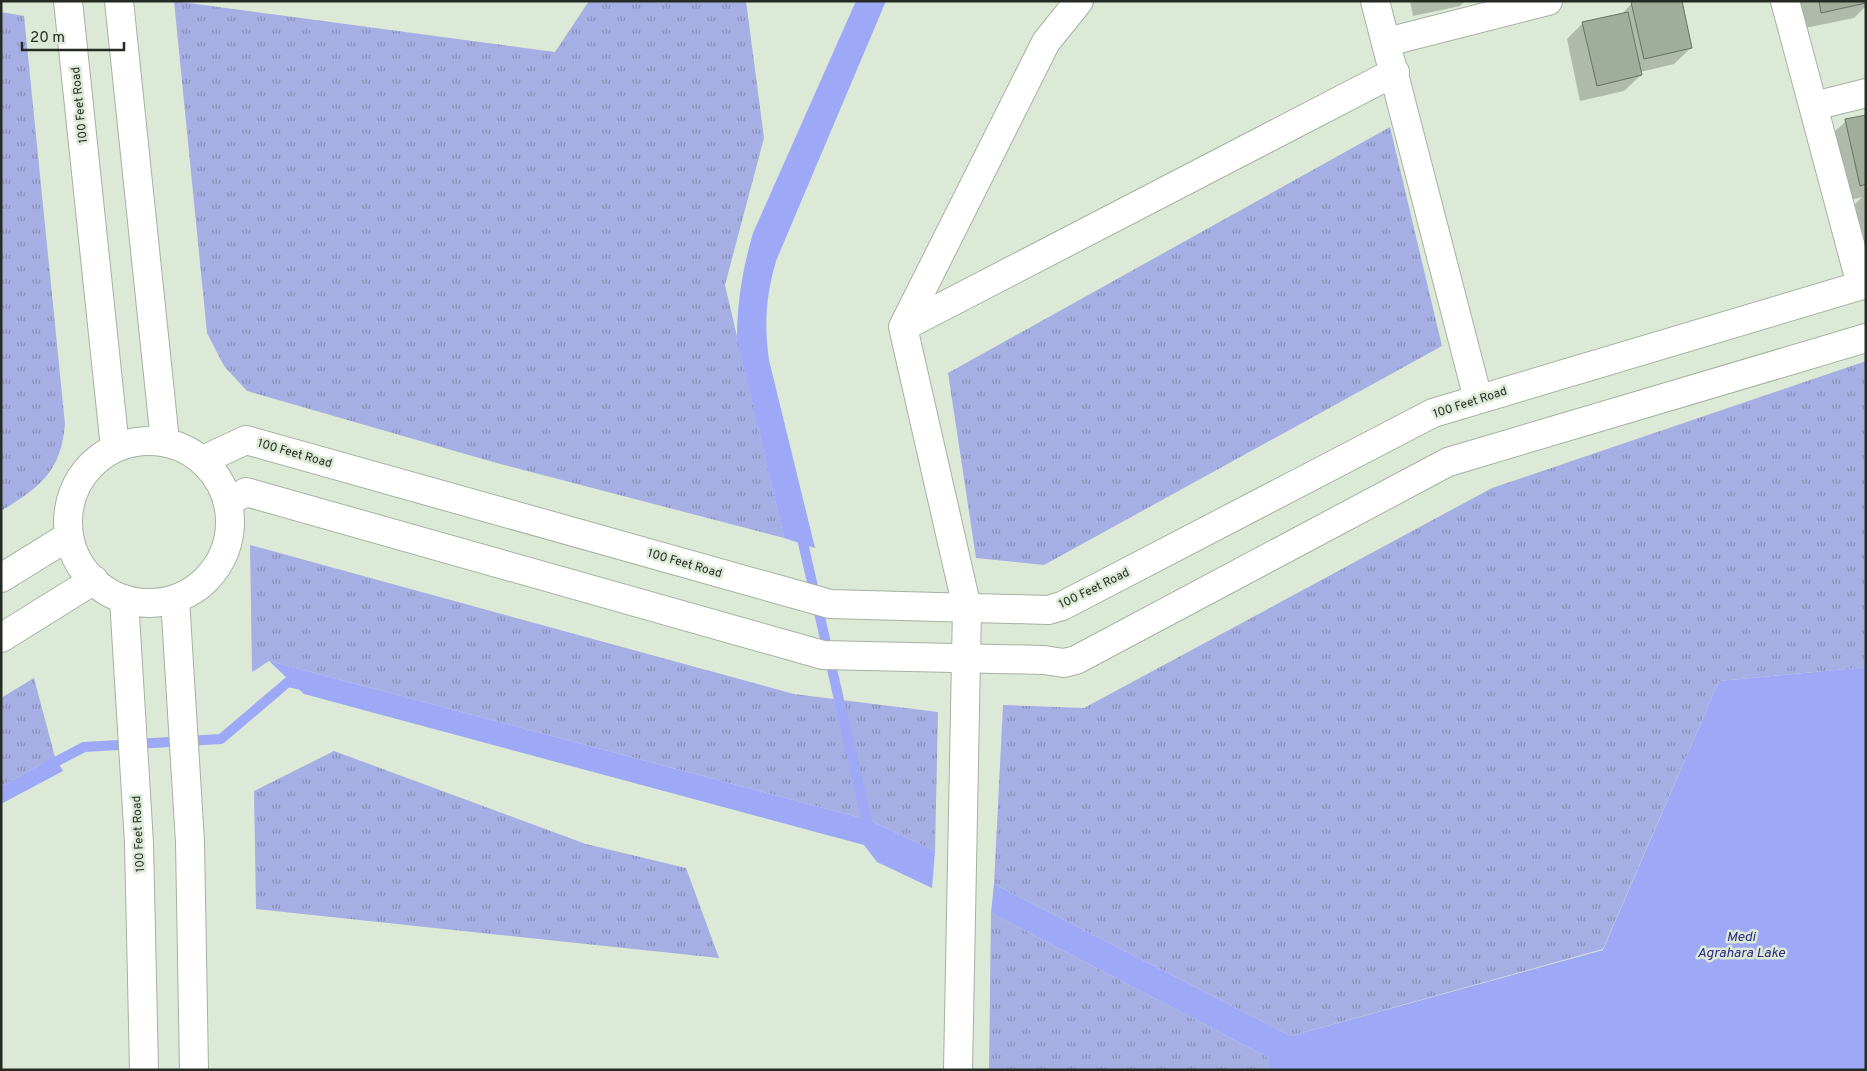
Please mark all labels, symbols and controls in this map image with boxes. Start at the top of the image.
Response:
scale bar [22,20,125,52]
text: 20 m [30,29,65,48]
street label: 100 Feet Road [68,66,92,144]
street label: 100 Feet Road [1431,384,1509,422]
street label: 100 Feet Road [256,436,334,472]
street label: 100 Feet Road [646,546,724,582]
street label: 100 Feet Road [1057,565,1132,613]
street label: 100 Feet Road [129,795,149,873]
water label: Medi Agrahara Lake [1697,929,1786,962]

